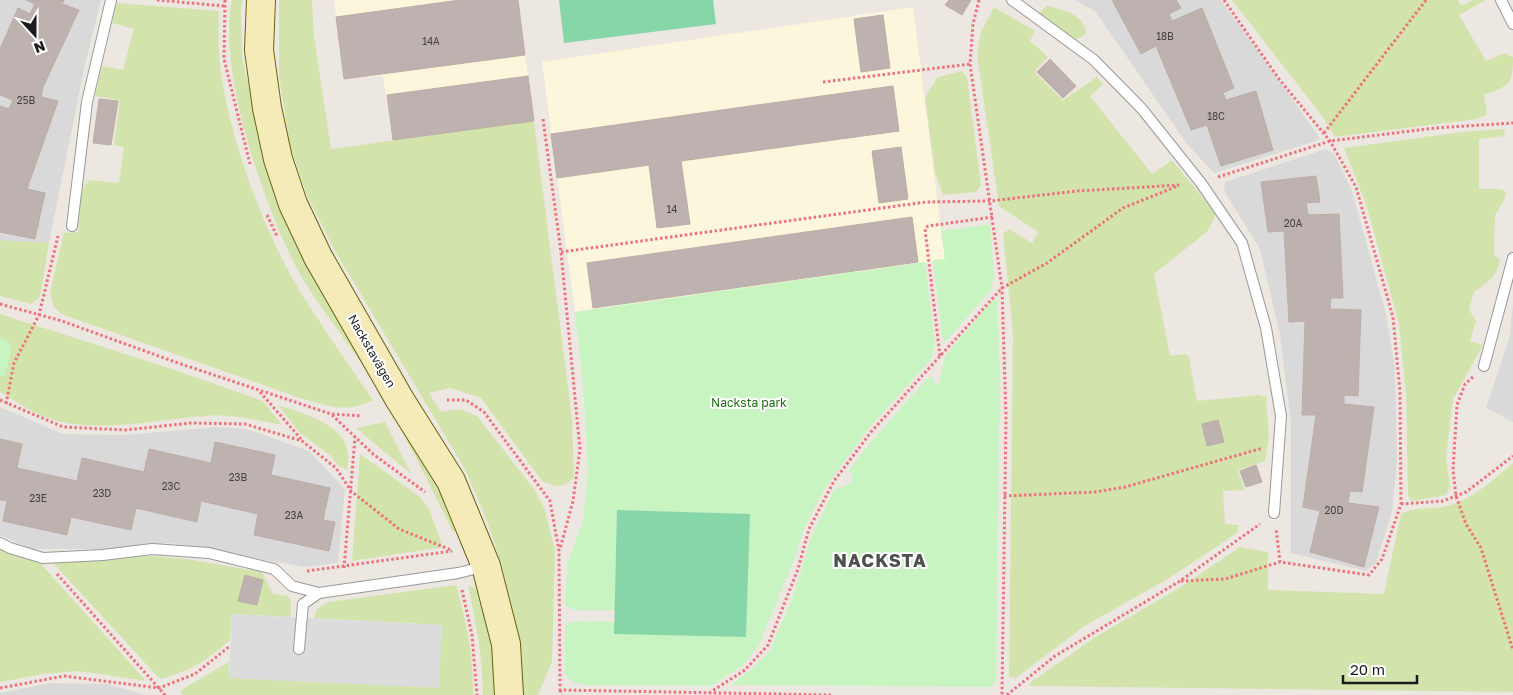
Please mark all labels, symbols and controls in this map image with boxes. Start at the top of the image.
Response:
north arrow [10,10,60,60]
house number: 18B [1156,30,1174,42]
house number: 14A [422,35,440,47]
text: N [32,38,48,57]
house number: 25B [17,94,35,106]
house number: 18C [1207,110,1225,122]
house number: 14 [667,203,677,215]
house number: 20A [1284,217,1303,229]
street label: Nackstavägen [345,312,399,390]
park label: Nacksta park [711,395,787,410]
house number: 23B [229,471,247,483]
house number: 23C [162,480,180,492]
house number: 23D [93,487,111,499]
house number: 23E [29,492,47,504]
house number: 20D [1325,504,1344,516]
house number: 23A [285,509,303,521]
district label: NACKSTA [833,549,927,571]
scale bar [1343,652,1417,684]
text: 20 m [1350,660,1385,678]

